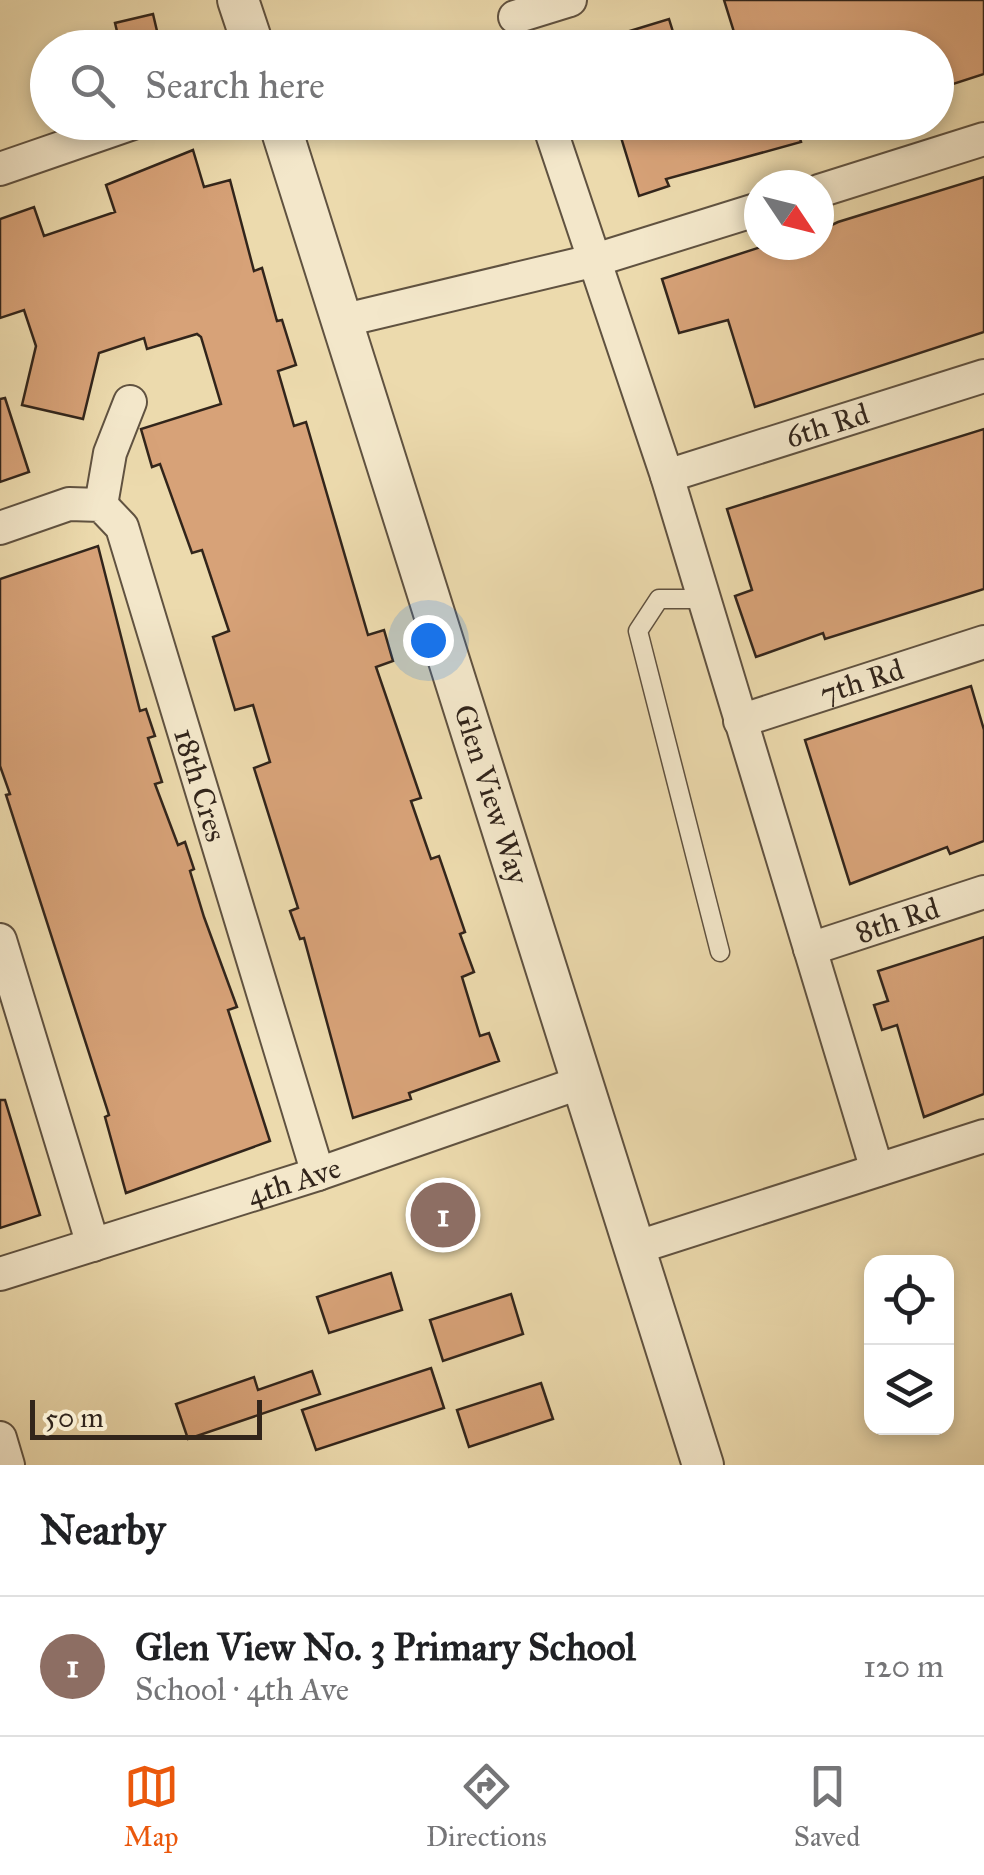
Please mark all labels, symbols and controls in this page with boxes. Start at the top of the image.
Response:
search box [30,30,954,140]
icon: search [65,58,120,113]
text: Search here [145,62,325,108]
north arrow [744,170,834,260]
street label: 6th Rd [781,395,873,455]
your location [403,615,454,666]
street label: 7th Rd [815,651,908,712]
street label: Glen View Way [446,700,537,889]
street label: 18th Cres [166,724,234,846]
street label: 8th Rd [851,890,944,951]
street label: 4th Ave [243,1150,345,1213]
pin: 1 [410,1178,476,1252]
map controls [864,1255,954,1435]
button: locate [864,1255,954,1345]
button: layers [864,1345,954,1435]
scale bar [30,1395,262,1440]
text: 50 m [45,1400,104,1435]
text: Nearby [40,1504,165,1556]
text: Glen View No. 3 Primary School [135,1624,636,1670]
text: 1 [66,1647,79,1686]
text: 120 m [863,1647,944,1686]
text: School · 4th Ave [135,1670,349,1709]
tab: Map [124,1759,179,1854]
tab: Directions [426,1759,547,1854]
tab: Saved [794,1759,860,1854]

